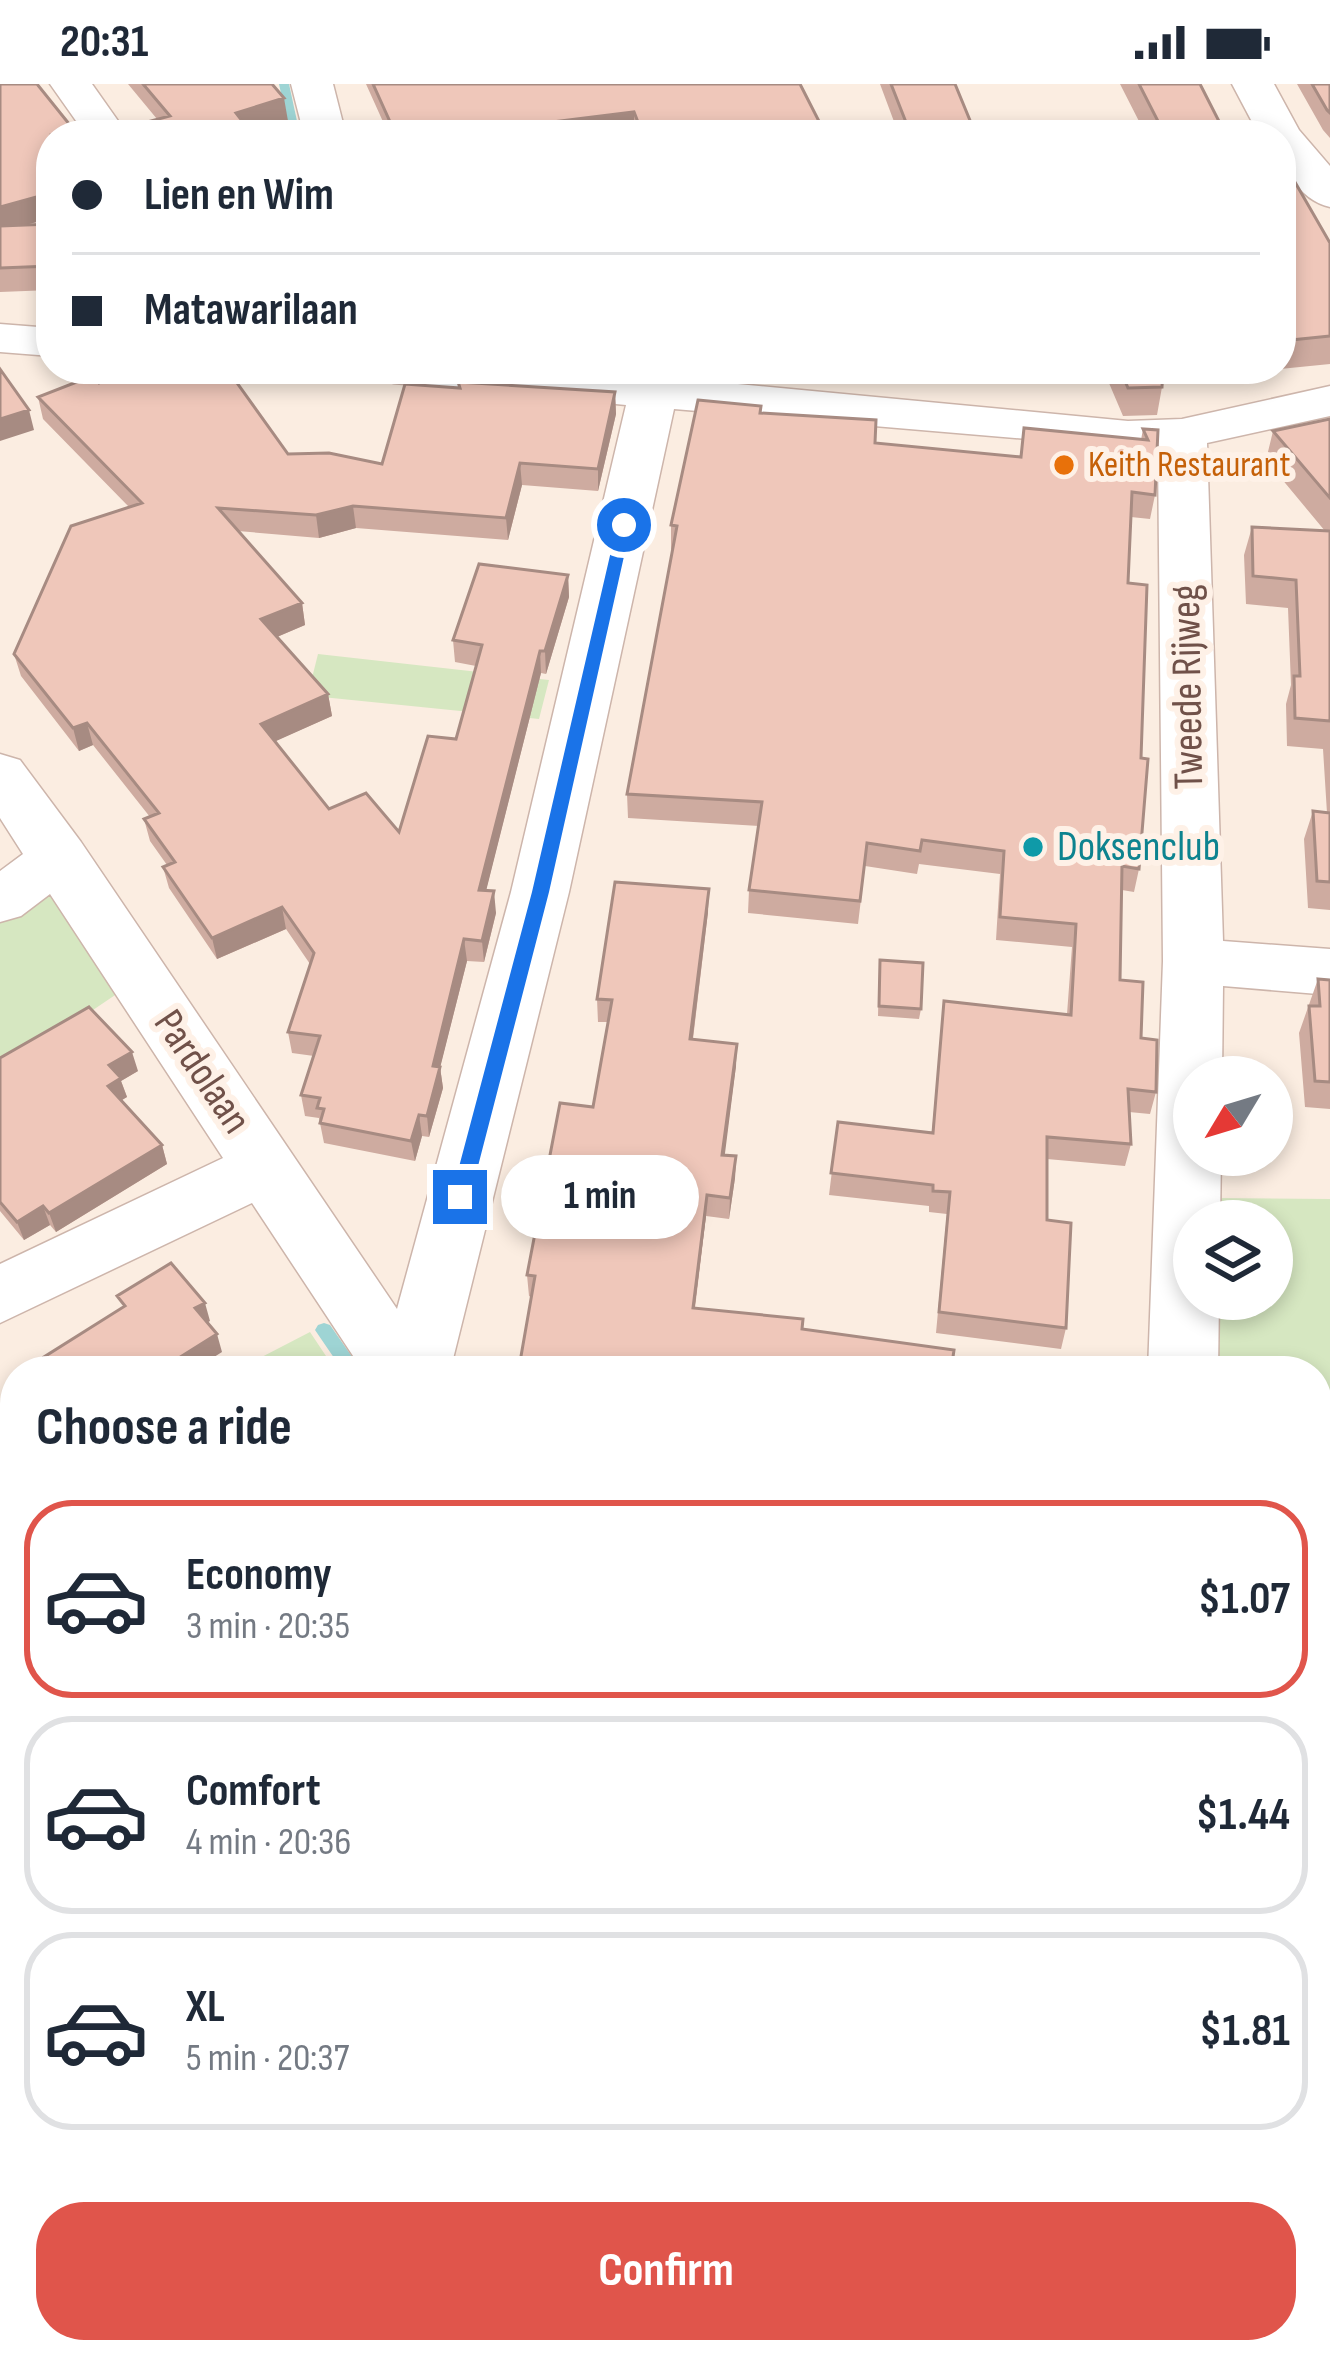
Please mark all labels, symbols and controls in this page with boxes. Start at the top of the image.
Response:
text: 20:31 [60,15,148,70]
text: Lien en Wim [144,168,334,223]
text: Matawarilaan [144,283,358,338]
place label: Keith Restaurant [1088,444,1291,487]
marker: Keith Restaurant [1051,452,1077,478]
route start [597,498,651,552]
street label: Tweede Rijweg [1161,584,1215,790]
place label: Doksenclub [1057,822,1220,873]
marker: Doksenclub [1020,834,1046,860]
street label: Pardolaan [142,1001,262,1143]
north arrow [1173,1056,1293,1176]
map controls [1173,1056,1293,1320]
callout: 1 min [502,1155,700,1239]
route end [433,1170,487,1224]
text: 1 min [564,1173,636,1220]
button: layers [1173,1200,1293,1320]
text: Choose a ride [36,1395,292,1460]
icon: car [42,1545,150,1653]
text: Economy [186,1548,332,1603]
text: $1.07 [1198,1572,1290,1627]
text: 3 min · 20:35 [186,1603,350,1650]
icon: car [42,1761,150,1869]
text: Comfort [186,1764,321,1819]
text: $1.44 [1196,1788,1290,1843]
text: 4 min · 20:36 [186,1819,351,1866]
icon: car [42,1977,150,2085]
text: XL [186,1980,225,2035]
text: $1.81 [1199,2004,1290,2059]
text: 5 min · 20:37 [186,2035,349,2082]
button: Confirm [36,2202,1296,2340]

